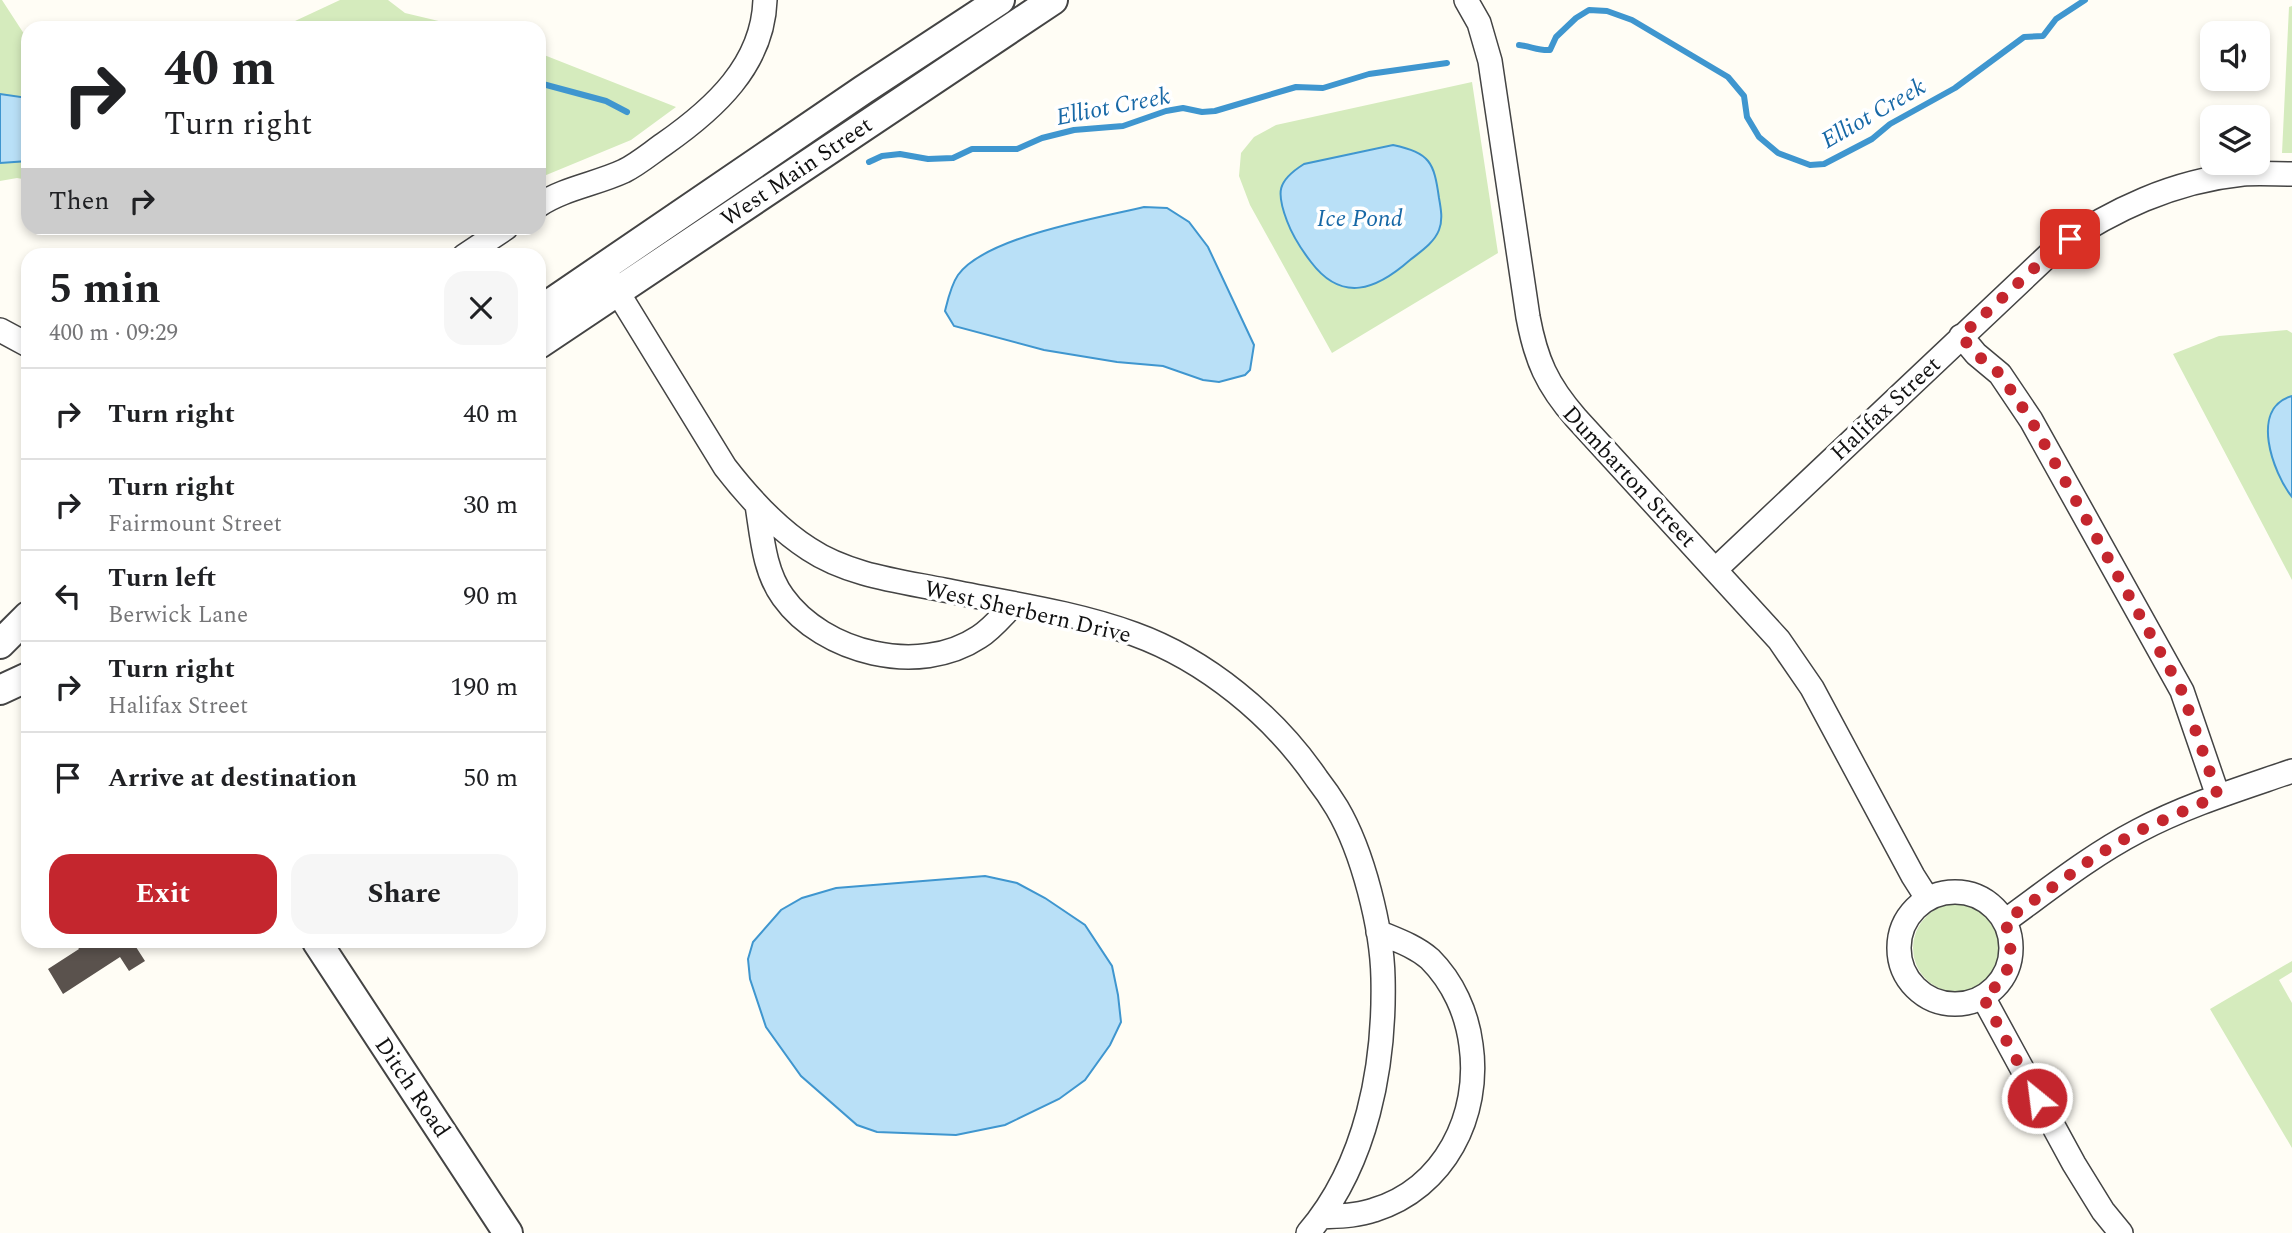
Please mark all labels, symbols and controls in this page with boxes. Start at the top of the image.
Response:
map controls [2200,21,2270,175]
button: sound [2200,21,2270,91]
text: 40 m [164,32,275,107]
icon: right [49,49,140,140]
water label: Elliot Creek [1814,69,1933,158]
water label: Elliot Creek [1053,78,1173,136]
text: Turn right [164,100,312,149]
button: layers [2200,105,2270,175]
street label: West Main Street [714,108,880,236]
text: Then [49,181,109,221]
icon: right [123,182,161,220]
water label: Ice Pond [1317,201,1403,237]
pin [2040,209,2100,269]
icon: arrive [2051,220,2089,258]
text: 5 min [49,258,161,321]
button: close [444,271,518,345]
text: 400 m · 09:29 [49,316,178,351]
street label: Halifax Street [1823,348,1949,470]
text: Turn right [108,394,235,434]
text: 40 m [463,394,518,434]
icon: right [49,395,87,433]
street label: Dumbarton Street [1553,398,1704,556]
text: Turn right [108,467,235,507]
text: 30 m [463,485,518,525]
icon: right [49,486,87,524]
text: Fairmount Street [108,507,282,542]
text: Turn left [108,558,216,598]
street label: West Sherbern Drive [921,572,1135,653]
text: 90 m [463,576,518,616]
icon: left [49,577,87,615]
text: Berwick Lane [108,598,248,633]
text: Turn right [108,649,235,689]
text: 190 m [450,667,518,707]
icon: right [49,668,87,706]
text: Halifax Street [108,689,248,724]
text: Arrive at destination [108,758,357,798]
text: 50 m [463,758,518,798]
icon: arrive [49,759,87,797]
button: Exit [49,854,277,934]
button: Share [291,854,518,934]
street label: Ditch Road [365,1030,459,1145]
position arrow [2000,1061,2074,1135]

